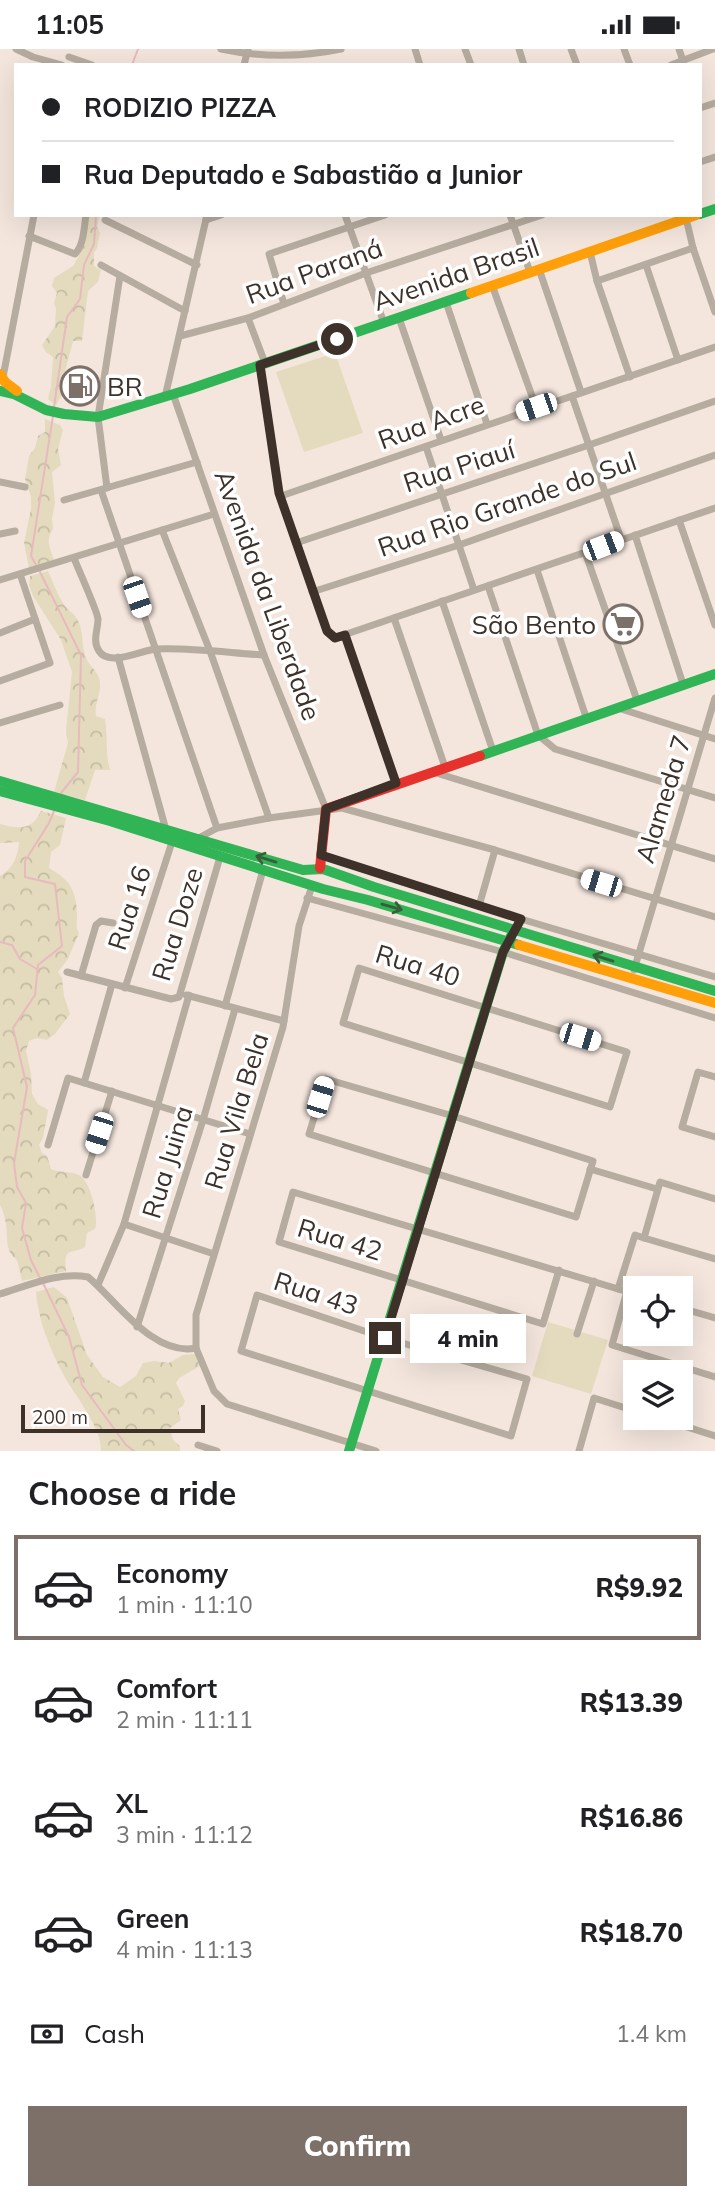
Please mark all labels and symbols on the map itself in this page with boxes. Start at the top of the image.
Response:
street label: Avenida Brasil [369,230,543,318]
street label: Rua Paraná [241,231,387,311]
route start [321,323,353,355]
fuel station icon: BR [59,365,101,407]
place label: BR [107,370,143,403]
street label: Rua Acre [373,388,489,456]
car [513,390,560,424]
street label: Rua Piauí [399,432,521,500]
street label: Rua Rio Grande do Sul [373,444,641,564]
street label: Avenida da Liberdade [207,465,329,725]
car [580,529,627,563]
car [121,574,154,620]
supermarket icon: São Bento [602,603,644,645]
place label: São Bento [472,608,596,641]
street label: Alameda 7 [628,731,698,867]
one-way arrow [255,852,277,865]
street label: Rua 16 [100,862,158,954]
street label: Rua Doze [144,863,210,985]
car [578,867,625,899]
one-way arrow [380,901,402,914]
street label: Rua 40 [372,937,464,993]
one-way arrow [592,950,614,963]
car [557,1021,604,1053]
street label: Rua Vila Bela [197,1029,275,1193]
car [304,1074,337,1120]
street label: Rua Juina [134,1102,200,1222]
car [83,1110,116,1156]
street label: Rua 42 [294,1211,386,1267]
street label: Rua 43 [270,1264,362,1322]
callout: 4 min [410,1313,525,1363]
route end [369,1322,401,1354]
scale bar [21,1402,205,1434]

